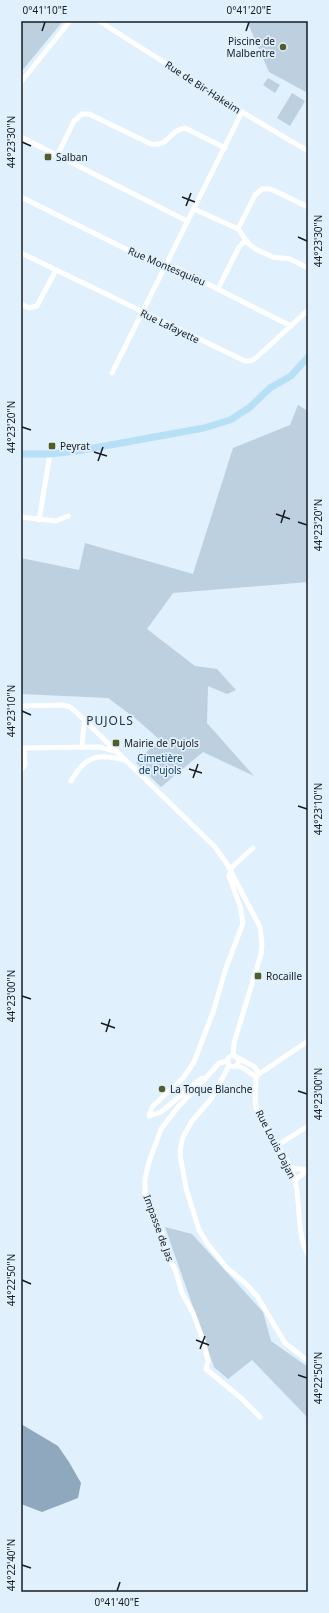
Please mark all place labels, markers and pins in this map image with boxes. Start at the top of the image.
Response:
place label: Piscine de Malbentre [227,34,275,60]
marker: Piscine de Malbentre [278,42,288,52]
place label: Salban [56,150,88,164]
marker: Salban [43,152,53,162]
place label: Peyrat [60,439,90,453]
marker: Peyrat [47,441,57,451]
place label: Mairie de Pujols [124,736,199,750]
marker: Mairie de Pujols [111,738,121,748]
place label: Rocaille [266,969,302,983]
marker: Rocaille [253,971,263,981]
place label: La Toque Blanche [170,1082,253,1096]
marker: La Toque Blanche [157,1084,167,1094]

